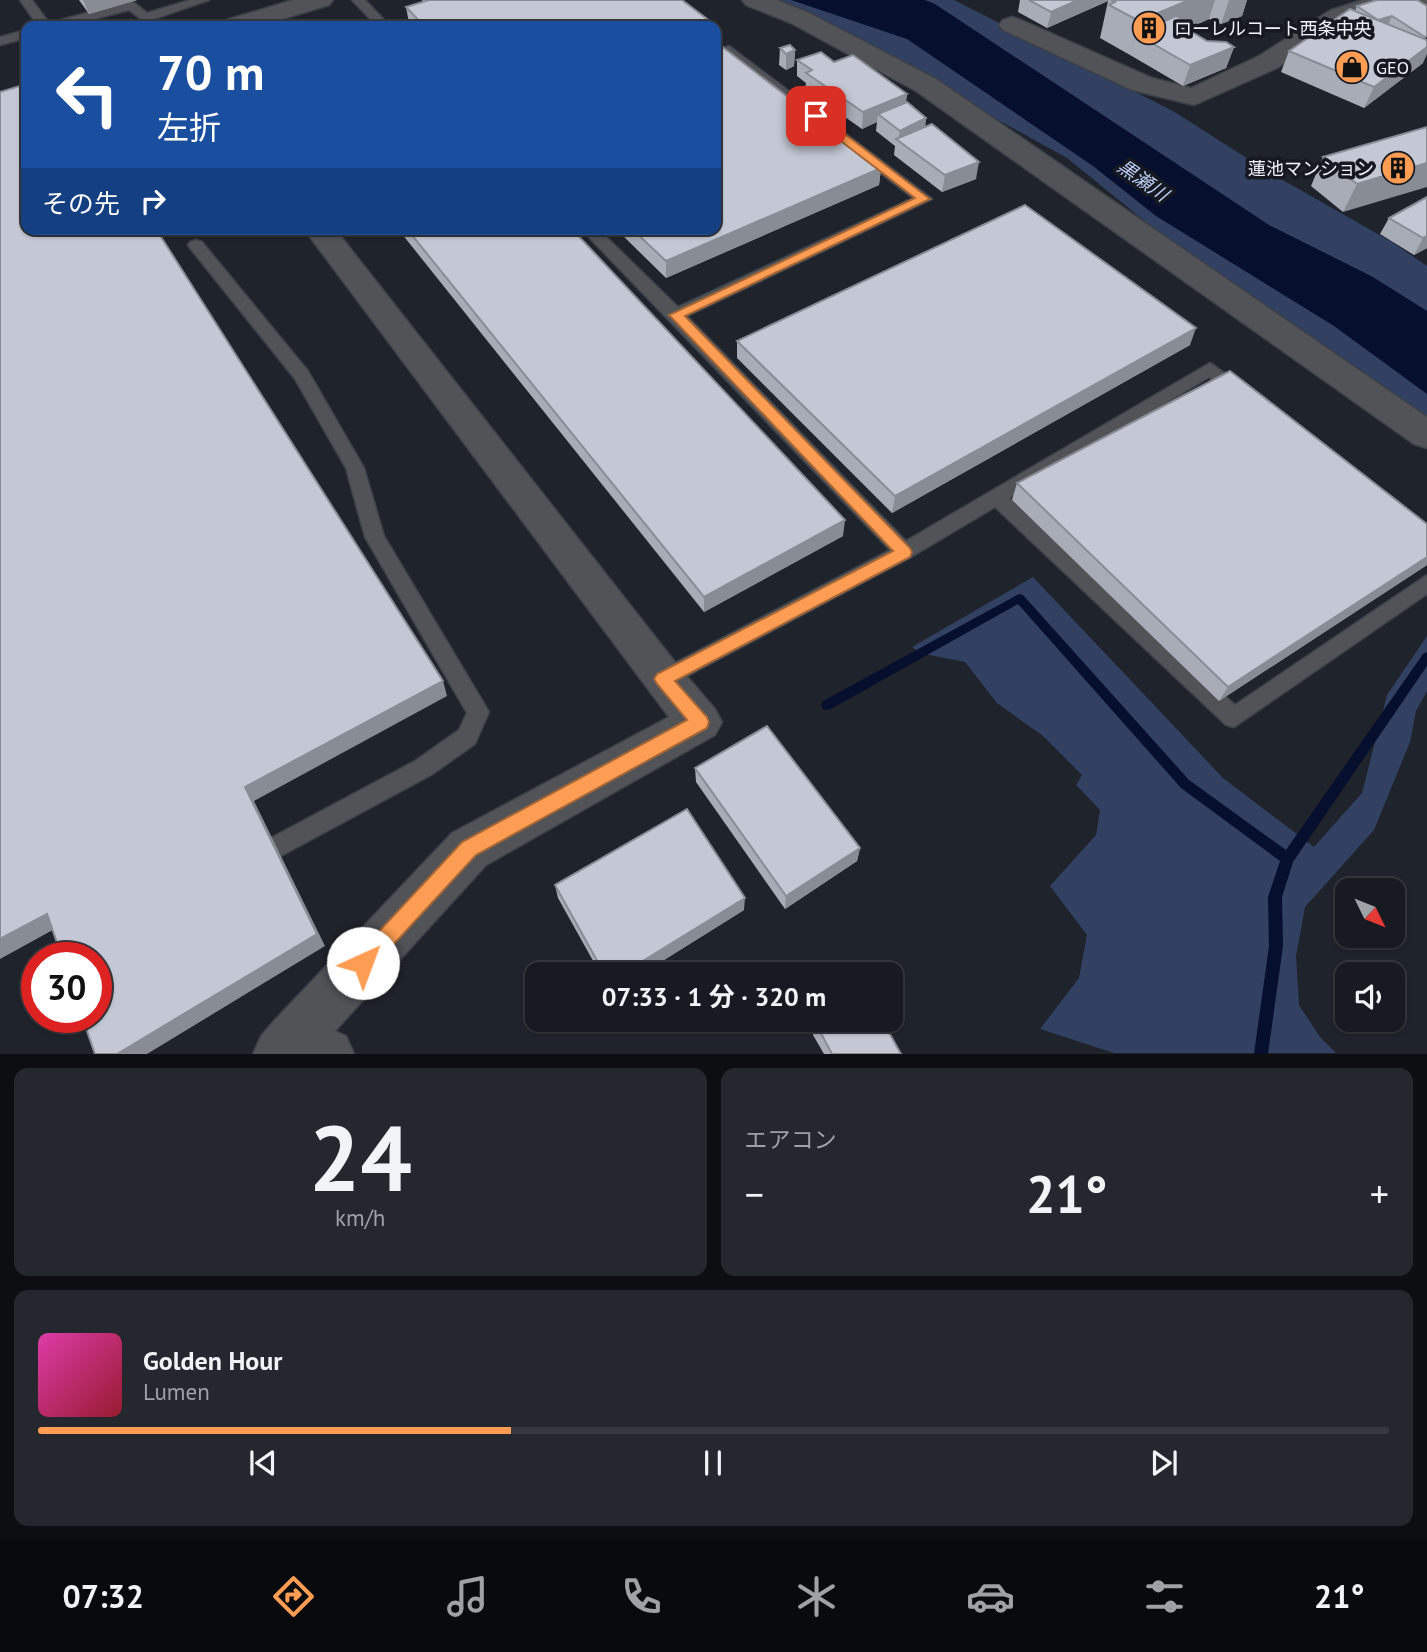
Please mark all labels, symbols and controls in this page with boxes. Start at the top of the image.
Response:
building icon: ローレルコート西条中央 [1130,9,1168,47]
place label: ローレルコート西条中央 [1174,17,1372,40]
text: 70 m [157,40,264,104]
shop icon: GEO [1333,48,1371,86]
icon: left [42,49,133,140]
place label: GEO [1376,56,1409,79]
pin [786,86,846,146]
icon: arrive [797,97,835,135]
text: 左折 [157,106,221,148]
building icon: 蓮池マンション [1379,149,1417,187]
water label: 黒瀬川 [1113,154,1175,207]
place label: 蓮池マンション [1248,157,1374,180]
icon: right [134,182,172,220]
text: その先 [42,187,120,220]
north arrow [1335,878,1405,948]
map controls [1335,878,1405,1032]
position arrow [326,926,400,1000]
speed limit sign: 30 [21,942,112,1033]
button: sound [1335,962,1405,1032]
text: 07:33 · 1 分 · 320 m [602,980,826,1013]
text: 24 [309,1098,412,1216]
text: エアコン [745,1125,837,1154]
text: 21° [1026,1160,1108,1227]
text: − [745,1169,764,1218]
text: + [1370,1169,1389,1218]
text: km/h [335,1203,385,1232]
text: Golden Hour [143,1344,282,1377]
text: Lumen [143,1377,210,1406]
icon: previous [244,1444,282,1482]
icon: pause [694,1444,732,1482]
icon: next [1145,1444,1183,1482]
icon: directions [269,1572,318,1621]
icon: music [443,1572,492,1621]
icon: phone [617,1572,666,1621]
icon: climate [792,1572,841,1621]
icon: car [966,1572,1015,1621]
icon: filters [1140,1572,1189,1621]
text: 07:32 [63,1575,144,1617]
text: 21° [1314,1575,1364,1617]

